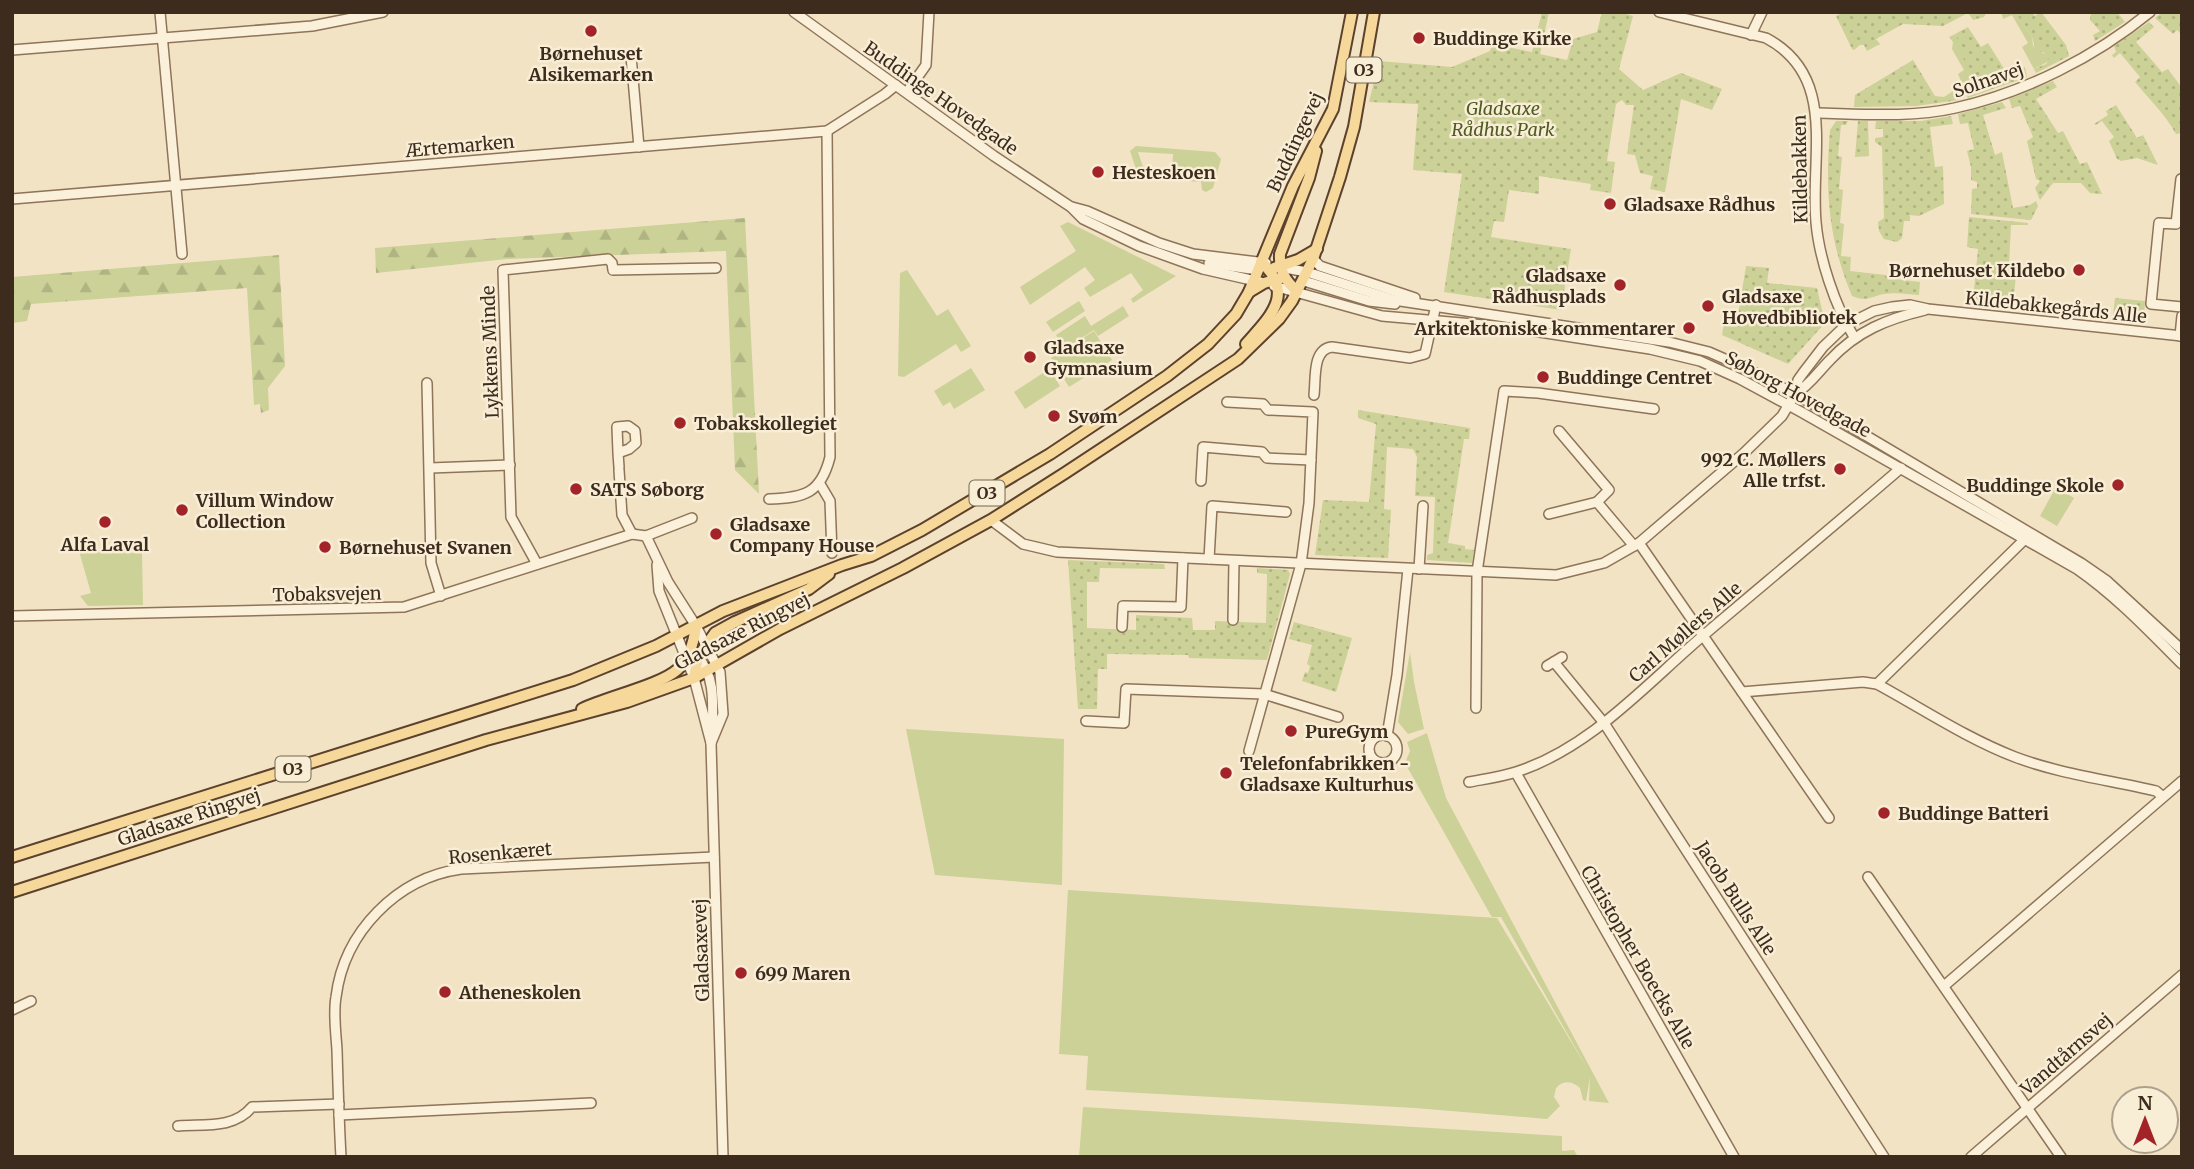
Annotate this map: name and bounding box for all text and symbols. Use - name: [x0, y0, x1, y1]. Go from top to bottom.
- marker: Børnehuset Alsikemarken: [583, 23, 599, 39]
- place label: Buddinge Kirke: [1433, 27, 1571, 50]
- marker: Buddinge Kirke: [1411, 30, 1427, 46]
- street label: Buddinge Hovedgade: [859, 36, 1023, 160]
- place label: Børnehuset Alsikemarken: [528, 42, 653, 86]
- street label: Solnavej: [1950, 57, 2026, 103]
- road number: O3: [1346, 58, 1382, 82]
- street label: Buddingevej: [1262, 88, 1328, 196]
- park label: Gladsaxe Rådhus Park: [1451, 97, 1555, 141]
- street label: Kildebakken: [1788, 114, 1812, 224]
- street label: Ærtemarken: [404, 130, 515, 162]
- place label: Hesteskoen: [1112, 161, 1216, 184]
- marker: Hesteskoen: [1090, 164, 1106, 180]
- place label: Gladsaxe Rådhus: [1624, 193, 1775, 216]
- marker: Gladsaxe Rådhus: [1602, 196, 1618, 212]
- place label: Børnehuset Kildebo: [1889, 259, 2065, 282]
- marker: Børnehuset Kildebo: [2071, 262, 2087, 278]
- place label: Gladsaxe Rådhusplads: [1492, 264, 1606, 308]
- marker: Gladsaxe Rådhusplads: [1612, 277, 1628, 293]
- street label: Lykkens Minde: [476, 285, 504, 419]
- place label: Gladsaxe Hovedbibliotek: [1722, 285, 1857, 329]
- street label: Kildebakkegårds Alle: [1964, 286, 2148, 328]
- marker: Gladsaxe Hovedbibliotek: [1700, 298, 1716, 314]
- place label: Arkitektoniske kommentarer: [1413, 317, 1675, 340]
- marker: Arkitektoniske kommentarer: [1681, 320, 1697, 336]
- place label: Gladsaxe Gymnasium: [1044, 336, 1153, 380]
- street label: Søborg Hovedgade: [1721, 346, 1875, 442]
- marker: Gladsaxe Gymnasium: [1022, 349, 1038, 365]
- place label: Buddinge Centret: [1557, 366, 1713, 389]
- marker: Buddinge Centret: [1535, 369, 1551, 385]
- place label: Svøm: [1068, 405, 1118, 428]
- marker: Svøm: [1046, 408, 1062, 424]
- place label: Tobakskollegiet: [694, 412, 838, 435]
- marker: Tobakskollegiet: [672, 415, 688, 431]
- place label: 992 C. Møllers Alle trfst.: [1701, 448, 1826, 492]
- marker: 992 C. Møllers Alle trfst.: [1832, 461, 1848, 477]
- place label: Buddinge Skole: [1966, 474, 2104, 497]
- marker: Buddinge Skole: [2110, 477, 2126, 493]
- place label: SATS Søborg: [590, 478, 704, 501]
- road number: O3: [970, 480, 1004, 506]
- marker: SATS Søborg: [568, 481, 584, 497]
- place label: Villum Window Collection: [195, 489, 334, 533]
- marker: Villum Window Collection: [174, 502, 190, 518]
- place label: Gladsaxe Company House: [730, 513, 875, 557]
- marker: Alfa Laval: [97, 514, 113, 530]
- marker: Gladsaxe Company House: [708, 526, 724, 542]
- place label: Alfa Laval: [60, 533, 149, 556]
- place label: Børnehuset Svanen: [339, 536, 512, 559]
- marker: Børnehuset Svanen: [317, 539, 333, 555]
- street label: Carl Møllers Alle: [1624, 577, 1746, 687]
- street label: Tobaksvejen: [272, 582, 382, 606]
- street label: Gladsaxe Ringvej: [670, 587, 814, 675]
- place label: PureGym: [1305, 720, 1388, 743]
- marker: PureGym: [1283, 723, 1299, 739]
- place label: Telefonfabrikken - Gladsaxe Kulturhus: [1240, 752, 1414, 796]
- road number: O3: [276, 756, 310, 782]
- marker: Telefonfabrikken - Gladsaxe Kulturhus: [1218, 765, 1234, 781]
- street label: Gladsaxe Ringvej: [115, 783, 263, 851]
- place label: Buddinge Batteri: [1898, 802, 2049, 825]
- marker: Buddinge Batteri: [1876, 805, 1892, 821]
- street label: Jacob Bulls Alle: [1690, 836, 1781, 959]
- street label: Rosenkæret: [447, 837, 553, 869]
- street label: Christopher Boecks Alle: [1576, 861, 1700, 1053]
- street label: Gladsaxevej: [688, 898, 714, 1002]
- place label: 699 Maren: [755, 962, 850, 985]
- marker: 699 Maren: [733, 965, 749, 981]
- place label: Atheneskolen: [458, 981, 581, 1004]
- marker: Atheneskolen: [437, 984, 453, 1000]
- street label: Vandtårnsvej: [2015, 1008, 2117, 1101]
- north arrow: [2110, 1085, 2180, 1155]
- text: N: [2137, 1091, 2153, 1115]

